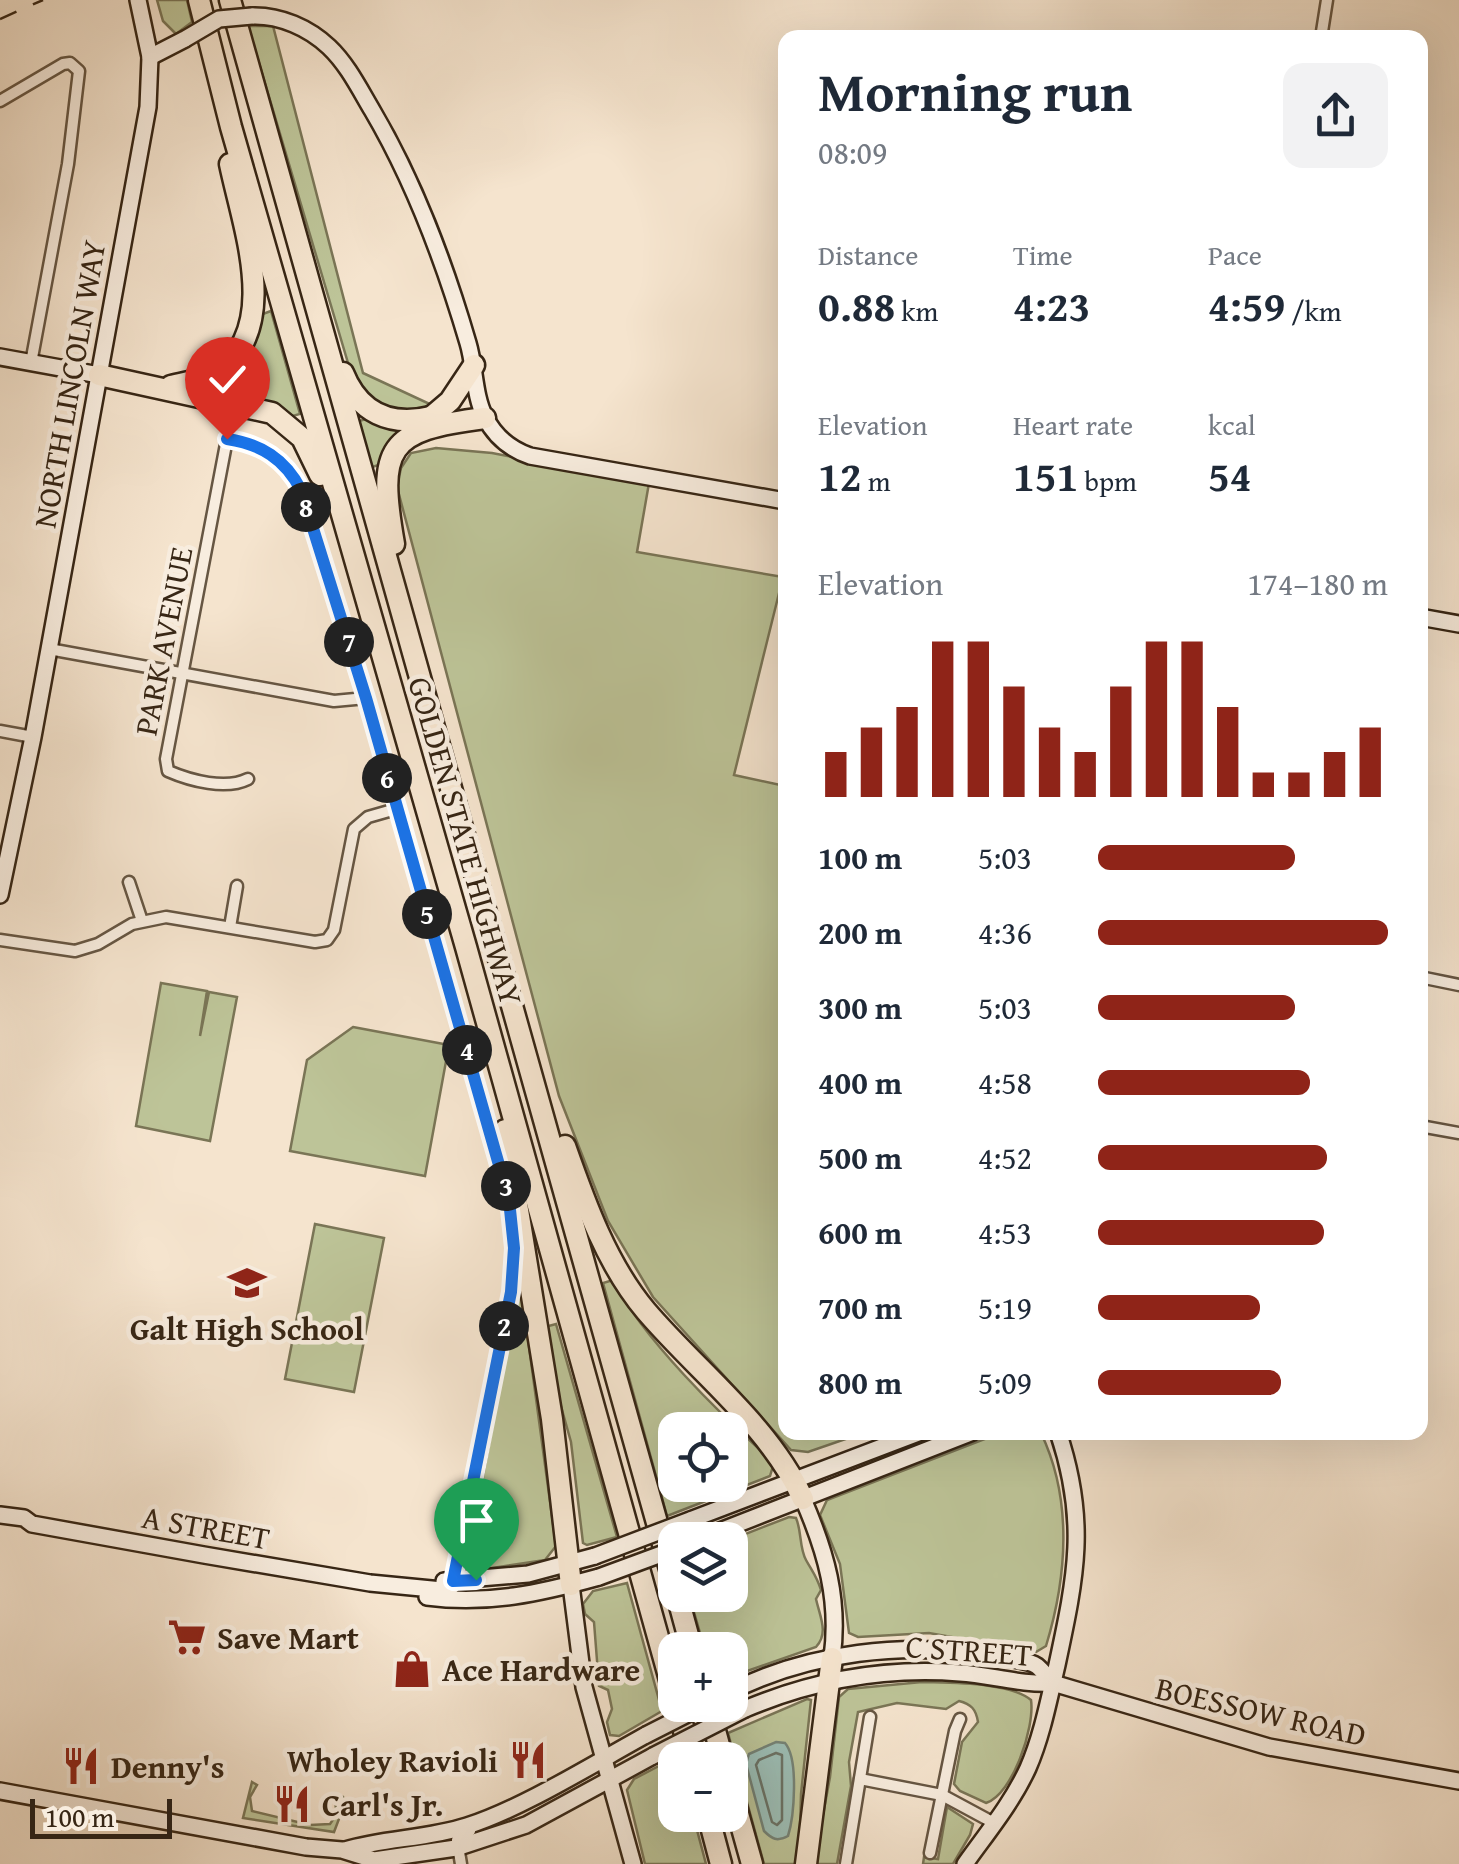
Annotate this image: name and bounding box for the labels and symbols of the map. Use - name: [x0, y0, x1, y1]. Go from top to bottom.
- street label: NORTH LINCOLN WAY: [21, 236, 117, 532]
- pin: [185, 337, 270, 440]
- pin: 8: [281, 482, 331, 532]
- street label: PARK AVENUE: [122, 543, 204, 739]
- pin: 7: [324, 617, 374, 667]
- street label: GOLDEN STATE HIGHWAY: [397, 671, 535, 1011]
- pin: 6: [362, 753, 412, 803]
- pin: 5: [402, 889, 452, 939]
- pin: 4: [442, 1025, 492, 1075]
- pin: 3: [481, 1161, 531, 1211]
- school or university icon: Galt High School: [226, 1262, 268, 1304]
- pin: 2: [479, 1301, 529, 1351]
- place label: Galt High School: [130, 1305, 364, 1352]
- pin: [434, 1478, 519, 1581]
- street label: A STREET: [139, 1493, 274, 1561]
- place label: Save Mart: [217, 1614, 359, 1661]
- supermarket icon: Save Mart: [166, 1616, 208, 1658]
- street label: C STREET: [904, 1622, 1034, 1678]
- place label: Ace Hardware: [442, 1646, 640, 1693]
- shop icon: Ace Hardware: [391, 1648, 433, 1690]
- street label: BOESSOW ROAD: [1151, 1664, 1371, 1758]
- place label: Wholey Ravioli: [287, 1737, 498, 1784]
- restaurant icon: Wholey Ravioli: [507, 1739, 549, 1781]
- place label: Denny's: [111, 1743, 224, 1790]
- restaurant icon: Denny's: [60, 1745, 102, 1787]
- place label: Carl's Jr.: [322, 1781, 443, 1828]
- restaurant icon: Carl's Jr.: [271, 1783, 313, 1825]
- scale bar: [30, 1794, 172, 1838]

